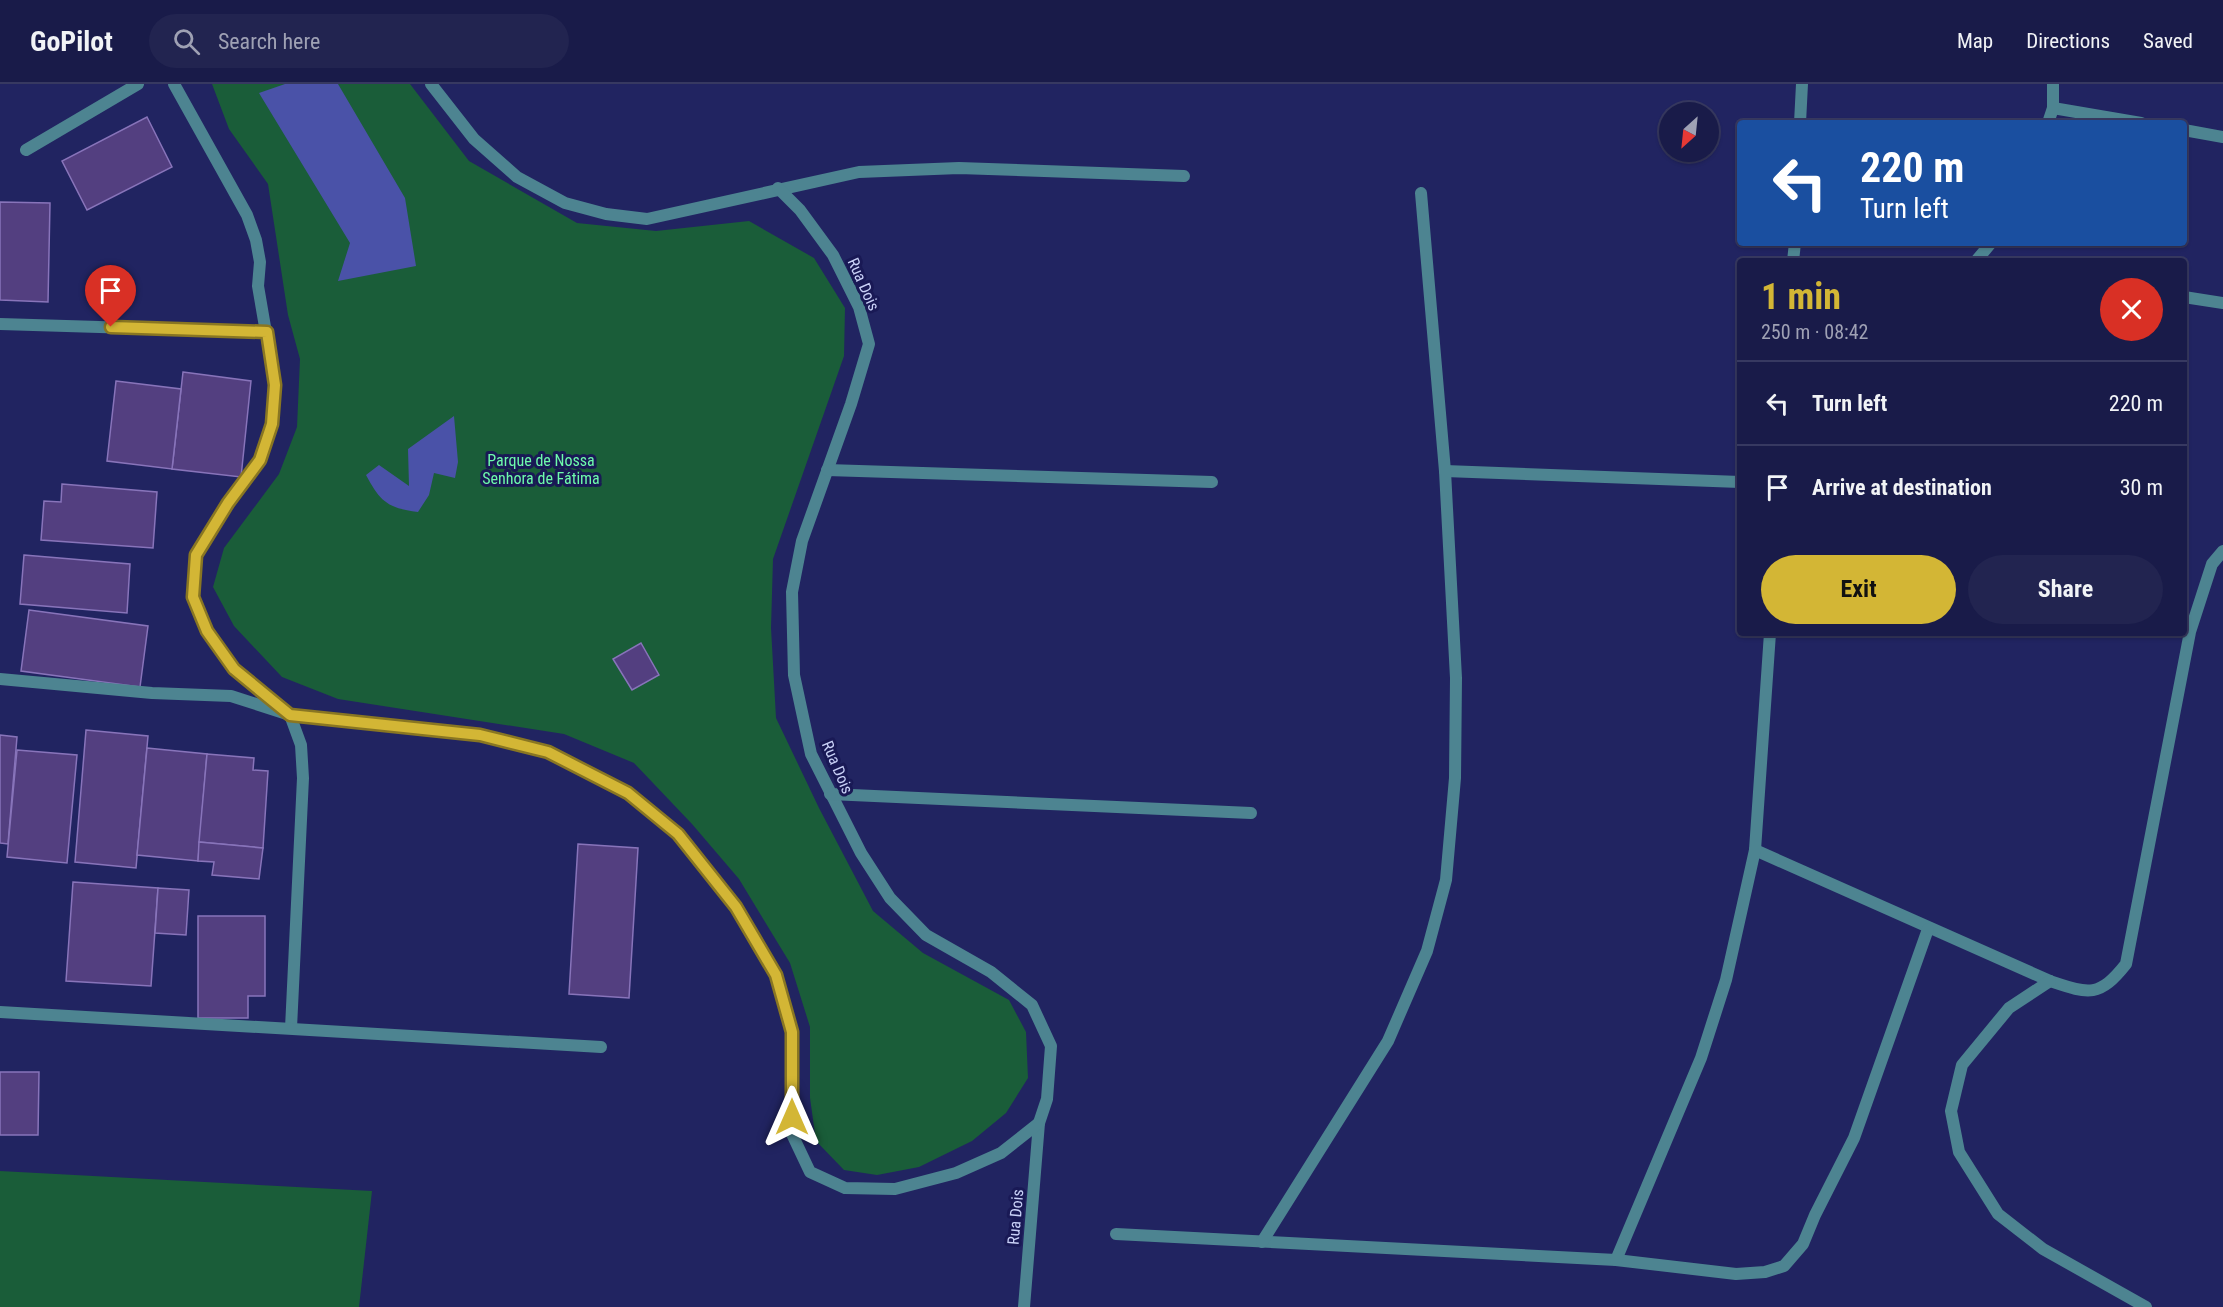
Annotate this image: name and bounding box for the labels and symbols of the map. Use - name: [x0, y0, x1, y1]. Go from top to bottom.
- north arrow: [1659, 102, 1719, 162]
- street label: Rua Dois: [844, 255, 884, 314]
- pin: [85, 265, 136, 327]
- park label: Parque de Nossa Senhora de Fátima: [482, 451, 600, 488]
- street label: Rua Dois: [818, 738, 857, 797]
- position arrow: [760, 1085, 824, 1149]
- street label: Rua Dois: [1004, 1188, 1027, 1246]

